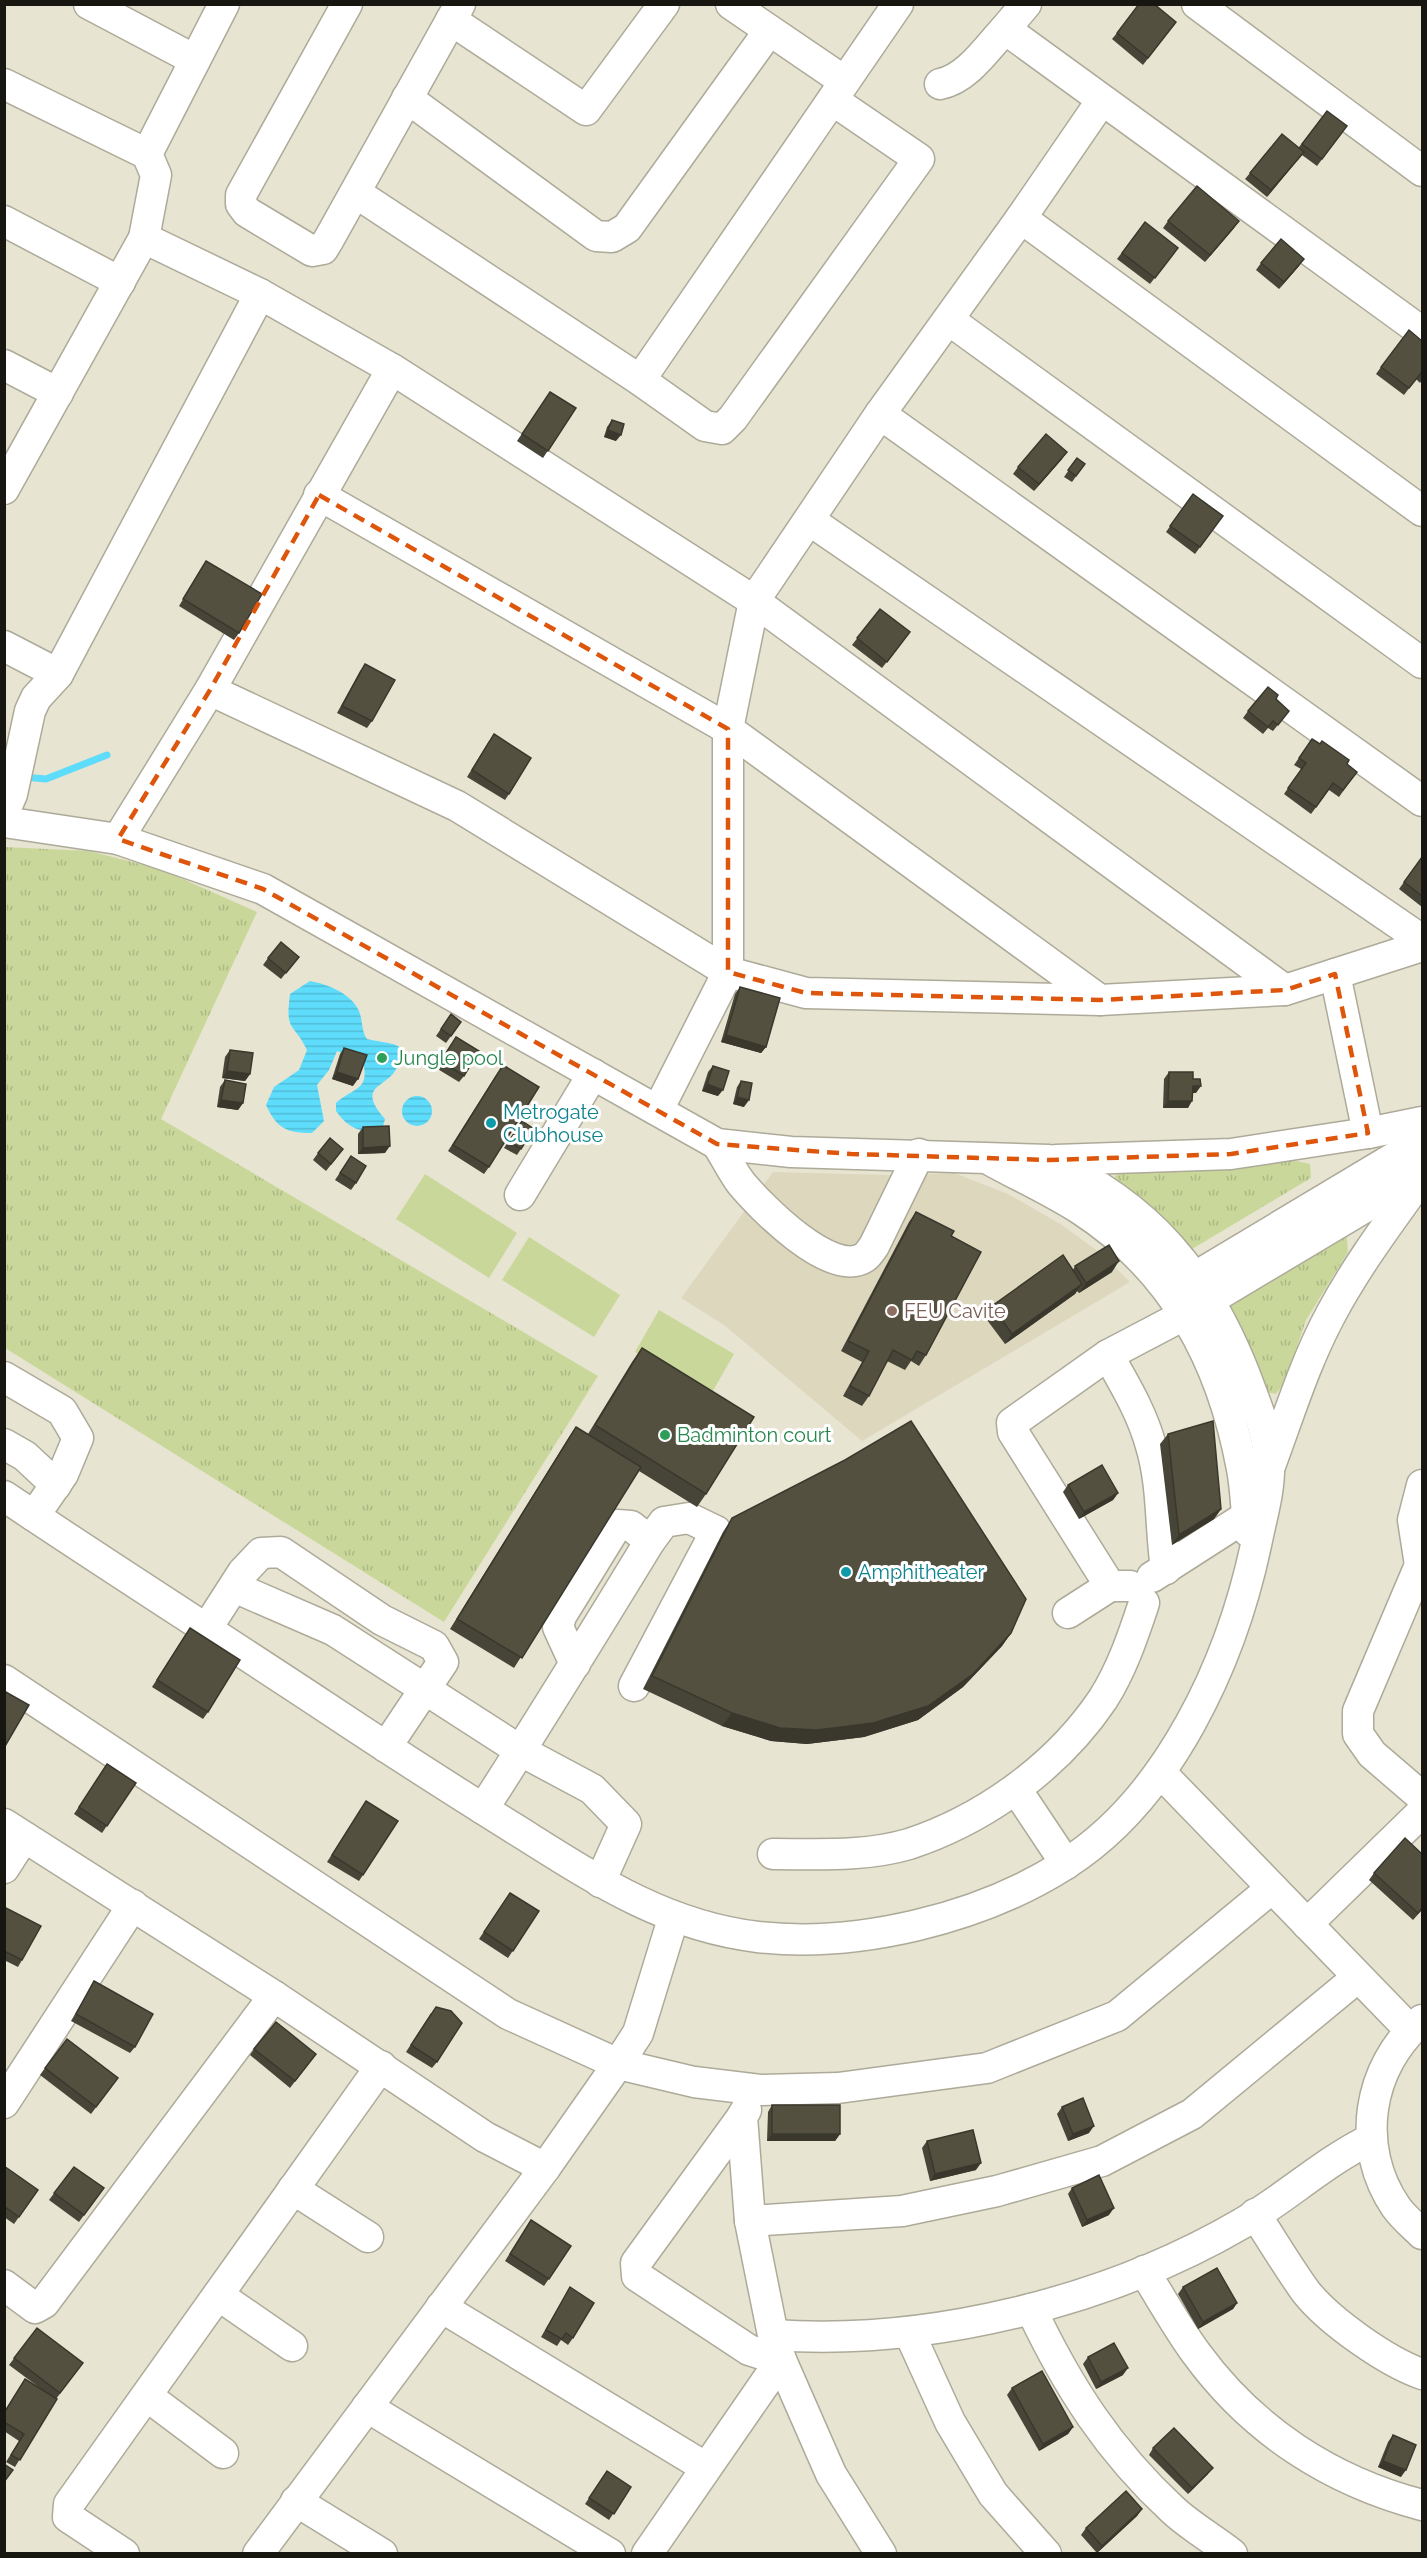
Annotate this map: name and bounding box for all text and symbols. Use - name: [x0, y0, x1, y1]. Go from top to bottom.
- place label: Jungle pool: [394, 1046, 504, 1070]
- marker: Jungle pool: [375, 1051, 389, 1065]
- place label: Metrogate Clubhouse: [503, 1100, 603, 1147]
- marker: Metrogate Clubhouse: [484, 1116, 498, 1130]
- place label: FEU Cavite: [904, 1299, 1006, 1323]
- marker: FEU Cavite: [885, 1304, 899, 1318]
- place label: Badminton court: [677, 1423, 832, 1447]
- marker: Badminton court: [658, 1428, 672, 1442]
- place label: Amphitheater: [858, 1560, 984, 1584]
- marker: Amphitheater: [839, 1565, 853, 1579]

